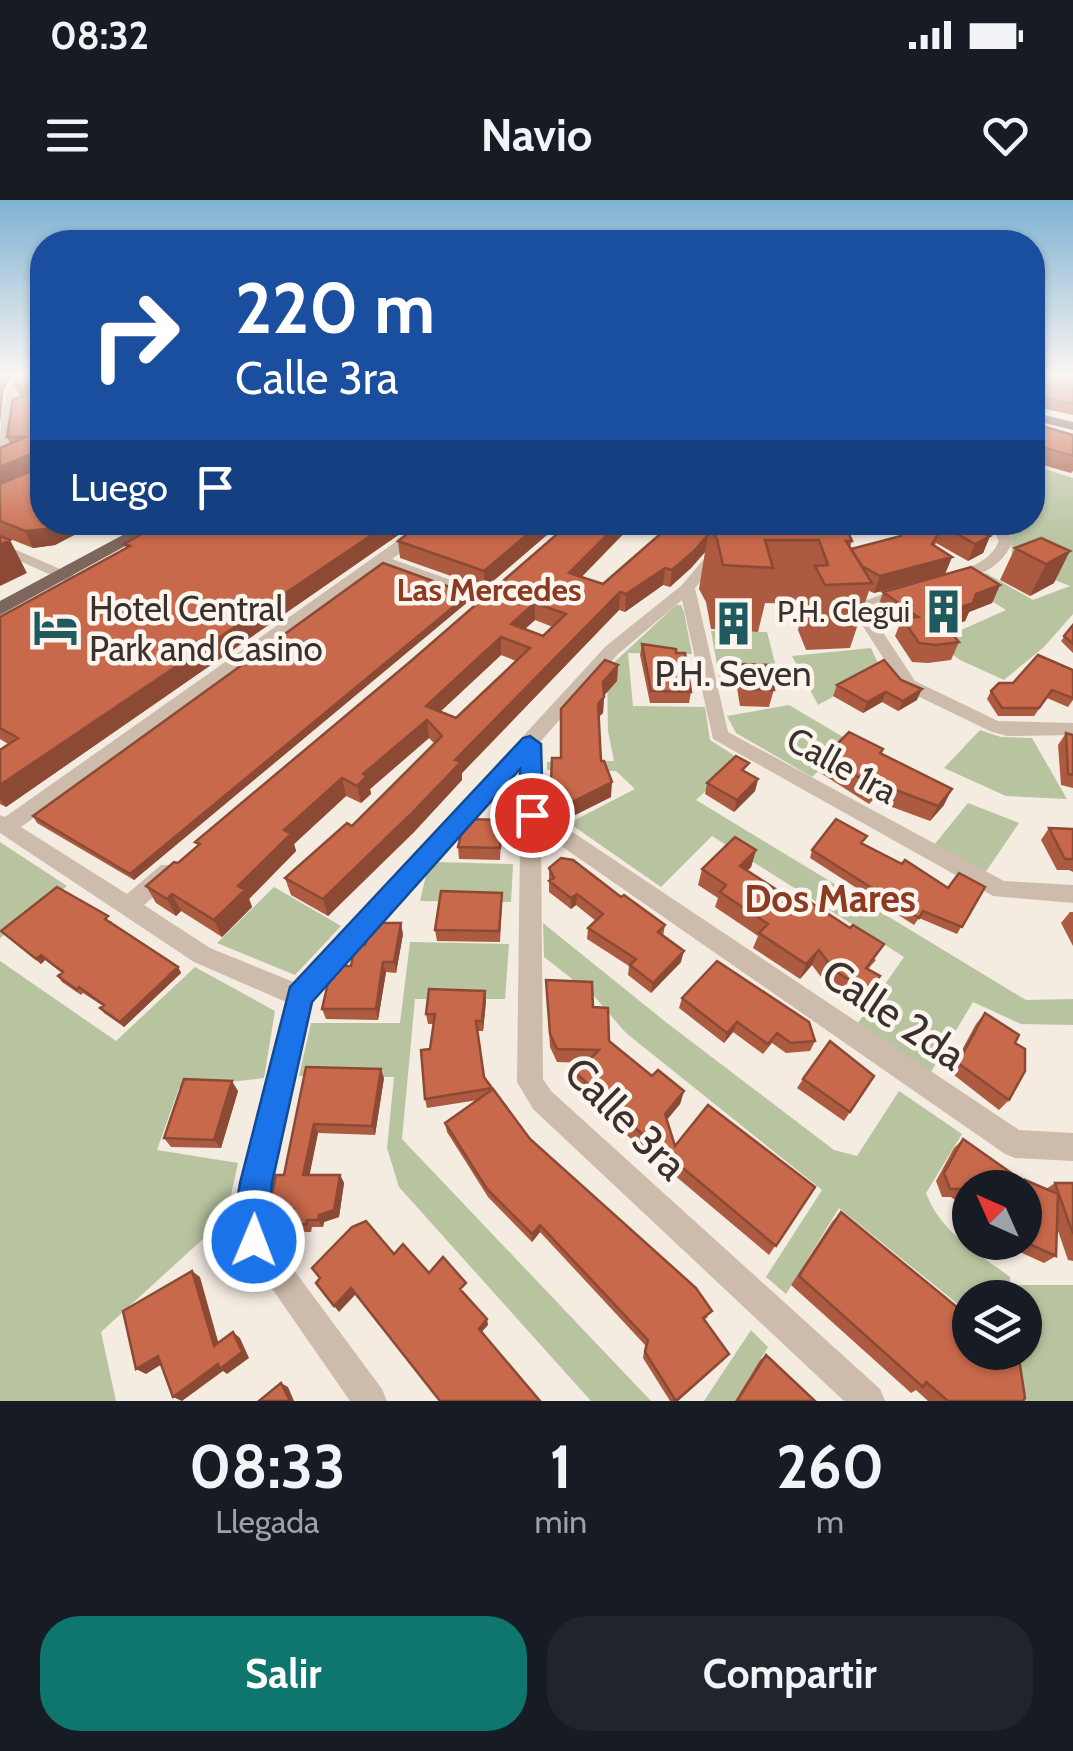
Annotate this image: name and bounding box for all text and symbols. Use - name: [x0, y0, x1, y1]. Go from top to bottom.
- text: 08:32: [50, 12, 149, 59]
- icon: menu: [40, 108, 95, 163]
- text: Navio: [481, 108, 592, 162]
- icon: heart: [978, 108, 1033, 163]
- text: 220 m: [235, 265, 435, 351]
- icon: right: [70, 270, 200, 400]
- text: Calle 3ra: [235, 351, 398, 405]
- icon: arrive: [188, 460, 243, 515]
- text: Luego: [70, 464, 168, 511]
- district label: Las Mercedes: [397, 570, 581, 609]
- place label: Hotel Central Park and Casino: [89, 587, 323, 670]
- building icon: P.H. Clegui: [919, 587, 967, 635]
- place label: P.H. Clegui: [777, 593, 910, 630]
- building icon: P.H. Seven: [709, 599, 757, 647]
- hotel icon: Hotel Central Park and Casino: [32, 604, 80, 652]
- place label: P.H. Seven: [655, 652, 811, 695]
- street label: Calle 1ra: [779, 717, 905, 813]
- pin: [490, 773, 575, 858]
- icon: arrive: [505, 788, 560, 843]
- district label: Dos Mares: [744, 875, 916, 922]
- street label: Calle 2da: [812, 947, 976, 1081]
- street label: Calle 3ra: [554, 1046, 698, 1190]
- north arrow: [952, 1170, 1042, 1260]
- map controls: [952, 1170, 1042, 1370]
- position arrow: [202, 1189, 306, 1293]
- button: layers: [952, 1280, 1042, 1370]
- text: 08:33: [189, 1430, 346, 1503]
- text: 1: [550, 1430, 572, 1503]
- text: 260: [776, 1430, 884, 1503]
- text: Llegada: [215, 1502, 319, 1541]
- text: min: [535, 1502, 587, 1541]
- text: m: [816, 1502, 844, 1541]
- button: Salir: [40, 1616, 527, 1731]
- button: Compartir: [547, 1616, 1033, 1731]

